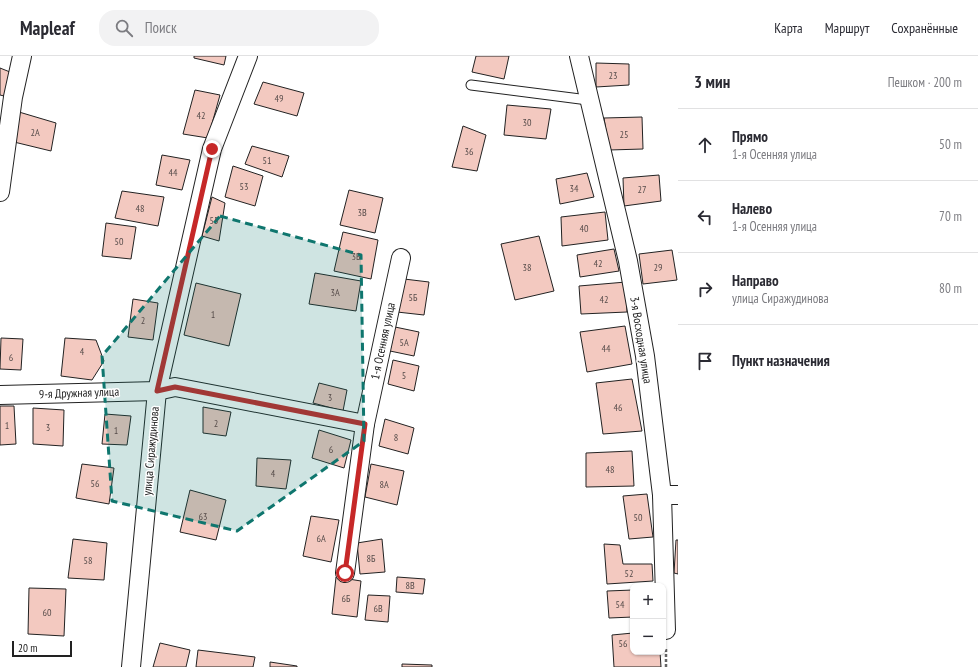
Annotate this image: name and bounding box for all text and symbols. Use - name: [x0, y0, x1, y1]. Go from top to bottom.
- search box: [99, 10, 379, 46]
- text: Mapleaf: [20, 16, 75, 40]
- icon: search: [113, 17, 135, 39]
- text: Поиск: [145, 18, 177, 37]
- text: Карта: [774, 19, 803, 37]
- text: Маршрут: [825, 19, 869, 37]
- text: Сохранённые: [891, 19, 958, 37]
- house number: 23: [609, 69, 618, 82]
- text: 3 мин: [694, 71, 730, 93]
- text: Пешком · 200 m: [888, 74, 962, 91]
- house number: 49: [275, 92, 284, 105]
- house number: 42: [197, 109, 206, 122]
- house number: 30: [523, 116, 532, 129]
- house number: 2А: [30, 126, 40, 139]
- text: Прямо: [732, 127, 768, 146]
- house number: 25: [620, 128, 629, 141]
- icon: ahead: [694, 134, 716, 156]
- text: 50 m: [939, 136, 962, 153]
- route end: [203, 140, 221, 158]
- house number: 36: [465, 145, 474, 158]
- text: 1-я Осенняя улица: [732, 146, 817, 163]
- house number: 51: [263, 154, 272, 167]
- house number: 44: [169, 166, 178, 179]
- house number: 53: [240, 180, 249, 193]
- house number: 34: [570, 182, 579, 195]
- house number: 27: [638, 183, 647, 196]
- text: Налево: [732, 199, 772, 218]
- house number: 48: [136, 202, 145, 215]
- house number: 3В: [357, 206, 367, 219]
- icon: left: [694, 206, 716, 228]
- text: 70 m: [939, 208, 962, 225]
- house number: 55: [210, 214, 219, 227]
- text: 1-я Осенняя улица: [732, 218, 817, 235]
- house number: 40: [580, 222, 589, 235]
- house number: 50: [115, 235, 124, 248]
- house number: 3Б: [352, 250, 361, 263]
- house number: 42: [594, 257, 603, 270]
- house number: 38: [523, 261, 532, 274]
- house number: 29: [654, 261, 663, 274]
- text: Направо: [732, 271, 779, 290]
- icon: right: [694, 278, 716, 300]
- text: 80 m: [939, 280, 962, 297]
- house number: 3А: [330, 286, 340, 299]
- text: улица Сиражудинова: [732, 290, 829, 307]
- house number: 5Б: [409, 291, 418, 304]
- house number: 42: [600, 293, 609, 306]
- street label: 3-я Восходная улица: [627, 295, 656, 385]
- street label: 1-я Осенняя улица: [367, 301, 398, 381]
- house number: 1: [211, 308, 215, 321]
- house number: 2: [141, 314, 145, 327]
- house number: 5А: [399, 336, 409, 349]
- house number: 44: [602, 342, 611, 355]
- house number: 4: [80, 345, 85, 358]
- icon: arrive: [694, 350, 716, 372]
- house number: 6: [9, 351, 14, 364]
- text: Пункт назначения: [732, 351, 830, 370]
- house number: 5: [402, 369, 406, 382]
- street label: 9-я Дружная улица: [39, 384, 119, 401]
- house number: 3: [328, 391, 332, 404]
- house number: 46: [614, 401, 623, 414]
- street label: улица Сиражудинова: [139, 406, 162, 496]
- house number: 2: [214, 417, 218, 430]
- house number: 1: [5, 419, 9, 432]
- house number: 3: [46, 421, 50, 434]
- house number: 1: [114, 424, 118, 437]
- house number: 8: [394, 431, 398, 444]
- house number: 6: [329, 443, 334, 456]
- house number: 48: [606, 463, 615, 476]
- house number: 4: [271, 467, 276, 480]
- house number: 56: [91, 477, 100, 490]
- house number: 8А: [379, 478, 389, 491]
- house number: 63: [199, 510, 208, 523]
- house number: 50: [634, 511, 643, 524]
- house number: 6А: [316, 532, 326, 545]
- house number: 8Б: [367, 552, 376, 565]
- house number: 58: [84, 554, 93, 567]
- route start: [336, 564, 354, 582]
- house number: 52: [625, 567, 634, 580]
- house number: 8В: [405, 579, 415, 592]
- map controls: [630, 583, 666, 655]
- button: +: [630, 583, 666, 619]
- house number: 6Б: [342, 592, 351, 605]
- house number: 54: [616, 598, 625, 611]
- house number: 6В: [373, 602, 383, 615]
- house number: 60: [43, 606, 52, 619]
- button: −: [630, 619, 666, 655]
- house number: 56: [619, 637, 628, 650]
- scale bar: [12, 639, 72, 658]
- text: 20 m: [18, 641, 37, 655]

